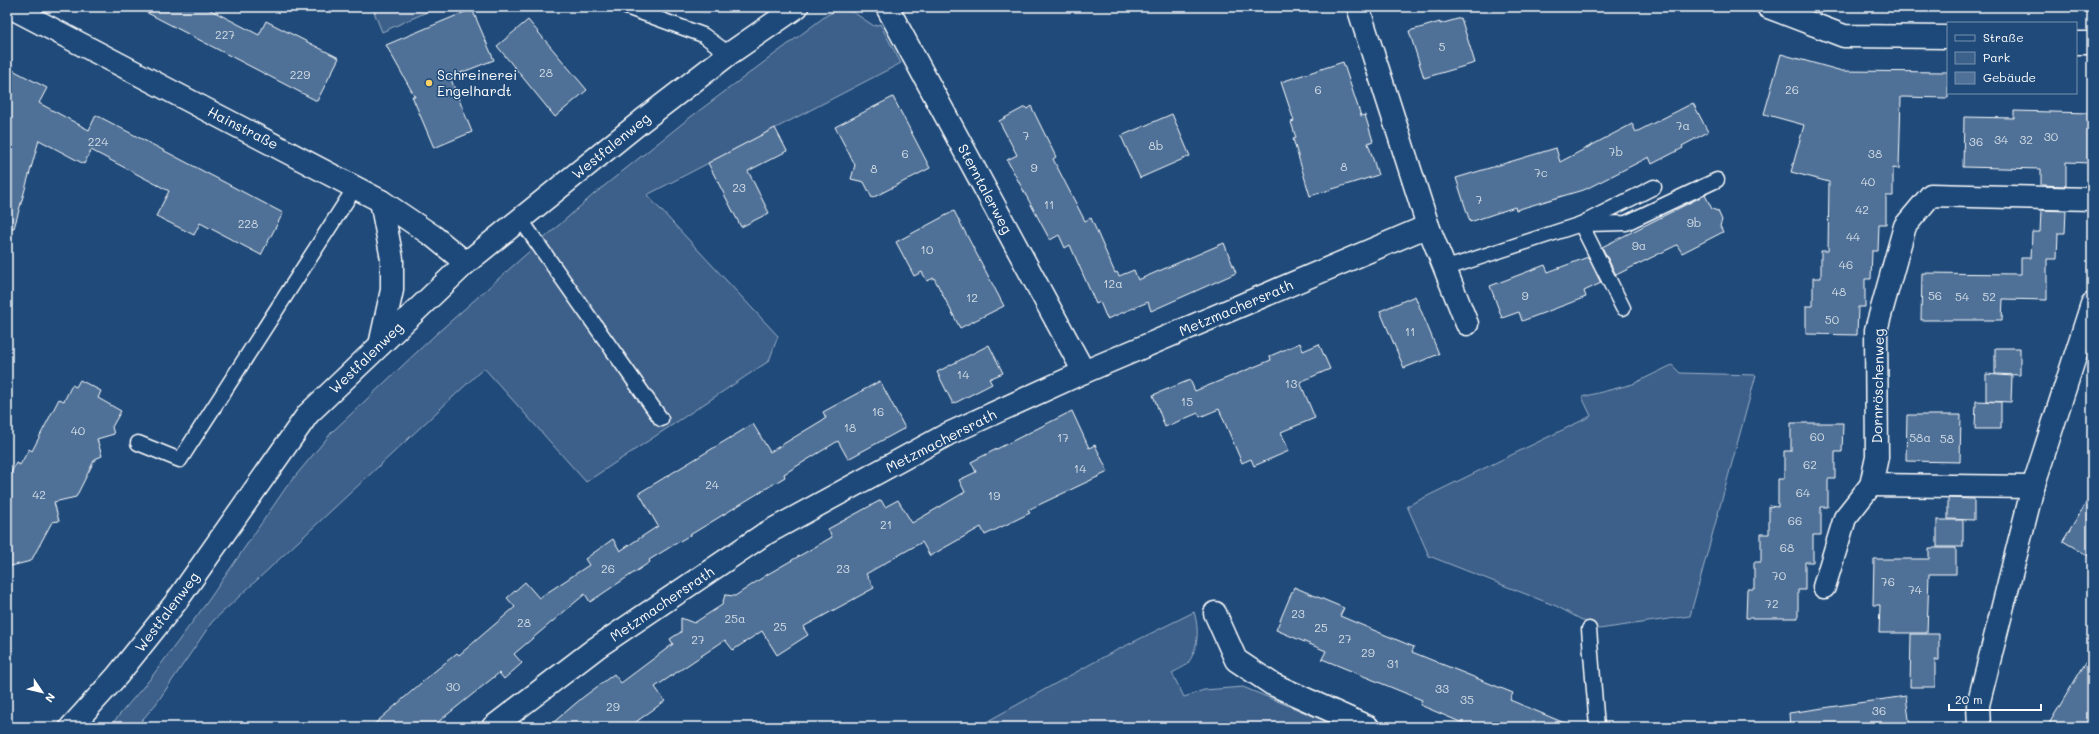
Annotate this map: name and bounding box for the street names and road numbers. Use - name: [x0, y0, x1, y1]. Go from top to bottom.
- street label: Hainstraße: [205, 102, 282, 153]
- street label: Westfalenweg: [568, 108, 654, 183]
- street label: Sterntalerweg: [954, 140, 1017, 237]
- street label: Metzmachersrath: [1176, 275, 1296, 340]
- street label: Westfalenweg: [325, 318, 407, 398]
- street label: Dornröschenweg: [1867, 328, 1888, 444]
- street label: Metzmachersrath: [882, 404, 1000, 477]
- street label: Metzmachersrath: [606, 562, 718, 646]
- street label: Westfalenweg: [130, 568, 203, 656]

